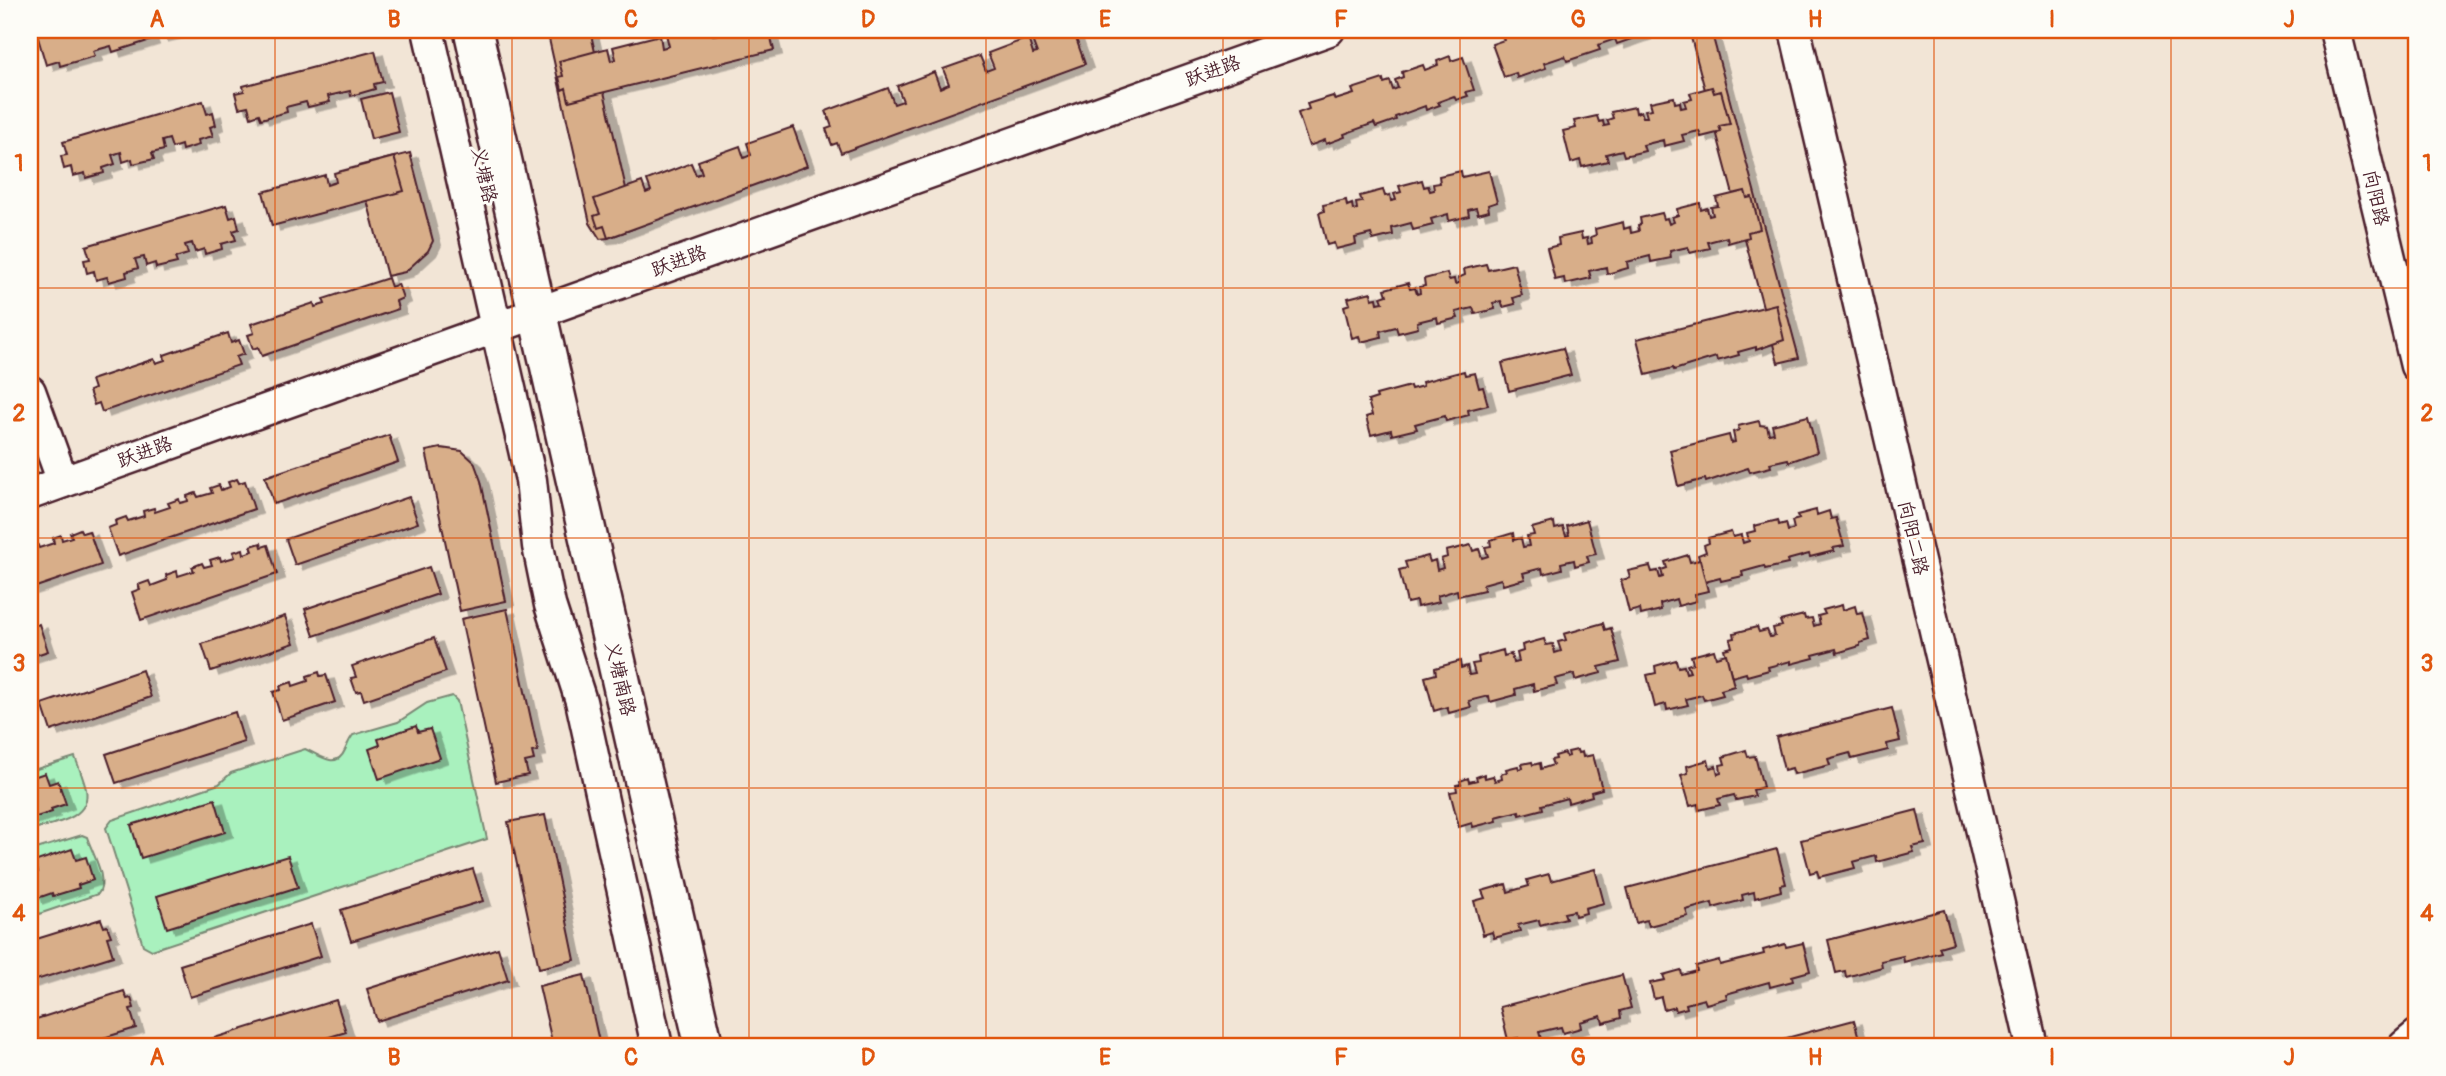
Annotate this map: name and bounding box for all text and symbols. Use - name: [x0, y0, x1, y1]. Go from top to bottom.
- text: A: [150, 5, 165, 34]
- text: B: [387, 5, 401, 34]
- text: C: [624, 5, 638, 34]
- text: D: [861, 5, 875, 34]
- text: E: [1099, 5, 1111, 34]
- text: F: [1334, 5, 1348, 34]
- text: G: [1570, 5, 1586, 34]
- text: H: [1808, 5, 1822, 34]
- text: I: [2049, 5, 2055, 34]
- text: J: [2283, 5, 2295, 34]
- street label: 跃进路: [1182, 50, 1244, 92]
- street label: 义塘路: [466, 145, 502, 205]
- text: 1: [15, 149, 24, 178]
- text: 1: [2423, 149, 2432, 178]
- street label: 向阳路: [2358, 168, 2394, 228]
- street label: 跃进路: [648, 240, 710, 282]
- text: 2: [13, 399, 26, 428]
- text: 2: [2421, 399, 2434, 428]
- street label: 跃进路: [114, 431, 176, 473]
- street label: 向阳二路: [1893, 498, 1933, 578]
- street label: 义塘南路: [600, 639, 640, 719]
- text: 3: [13, 649, 25, 678]
- text: 3: [2421, 649, 2433, 678]
- text: 4: [12, 899, 26, 928]
- text: 4: [2420, 899, 2434, 928]
- text: A: [150, 1043, 165, 1072]
- text: B: [387, 1043, 401, 1072]
- text: C: [624, 1043, 638, 1072]
- text: D: [861, 1043, 875, 1072]
- text: E: [1099, 1043, 1111, 1072]
- text: F: [1334, 1043, 1348, 1072]
- text: G: [1570, 1043, 1586, 1072]
- text: H: [1808, 1043, 1822, 1072]
- text: I: [2049, 1043, 2055, 1072]
- text: J: [2283, 1043, 2295, 1072]

